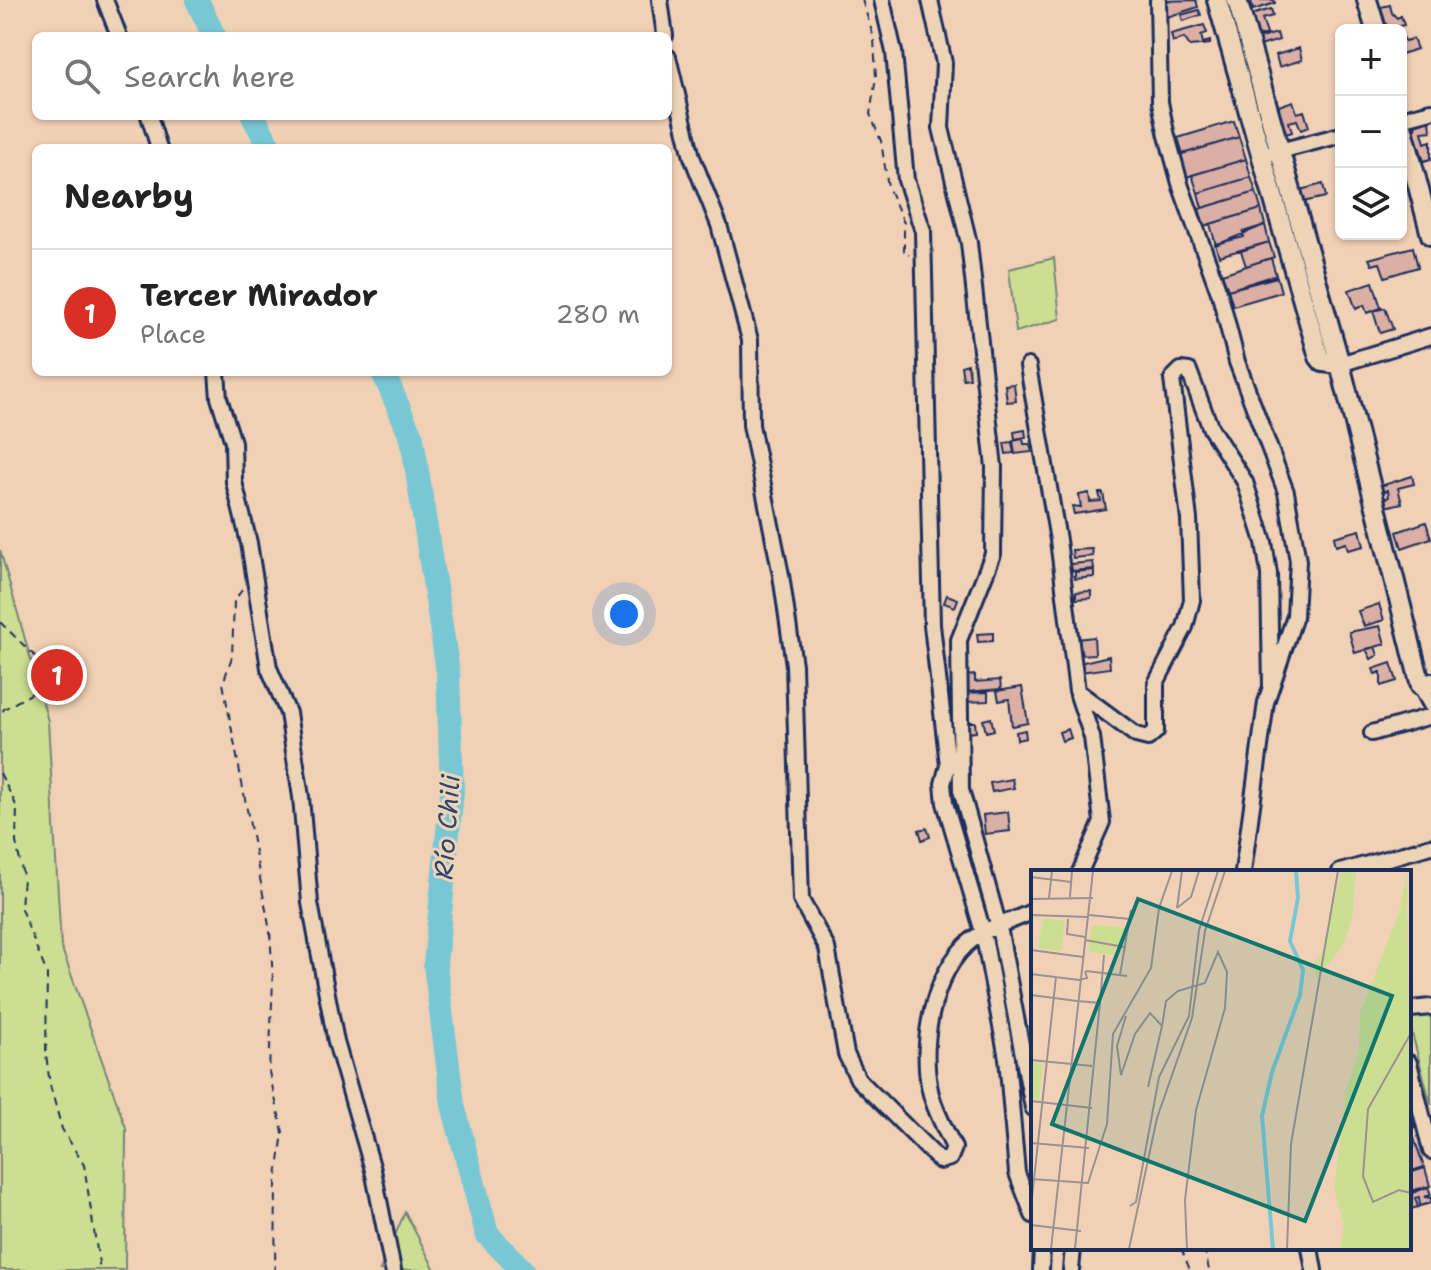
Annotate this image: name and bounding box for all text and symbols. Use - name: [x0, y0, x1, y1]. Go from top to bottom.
- map controls: [1335, 24, 1407, 240]
- button: +: [1335, 24, 1407, 96]
- search box: [32, 32, 672, 120]
- icon: search: [60, 54, 104, 98]
- text: Search here: [124, 56, 295, 97]
- button: −: [1335, 96, 1407, 168]
- button: layers: [1335, 168, 1407, 240]
- text: Nearby: [64, 173, 194, 219]
- text: Tercer Mirador: [140, 275, 378, 316]
- text: 1: [84, 296, 96, 331]
- text: 280 m: [555, 296, 640, 331]
- text: Place: [140, 316, 206, 351]
- your location: [604, 594, 644, 634]
- pin: 1: [31, 645, 83, 705]
- water label: Río Chili: [425, 773, 468, 881]
- inset map: [1031, 870, 1411, 1250]

